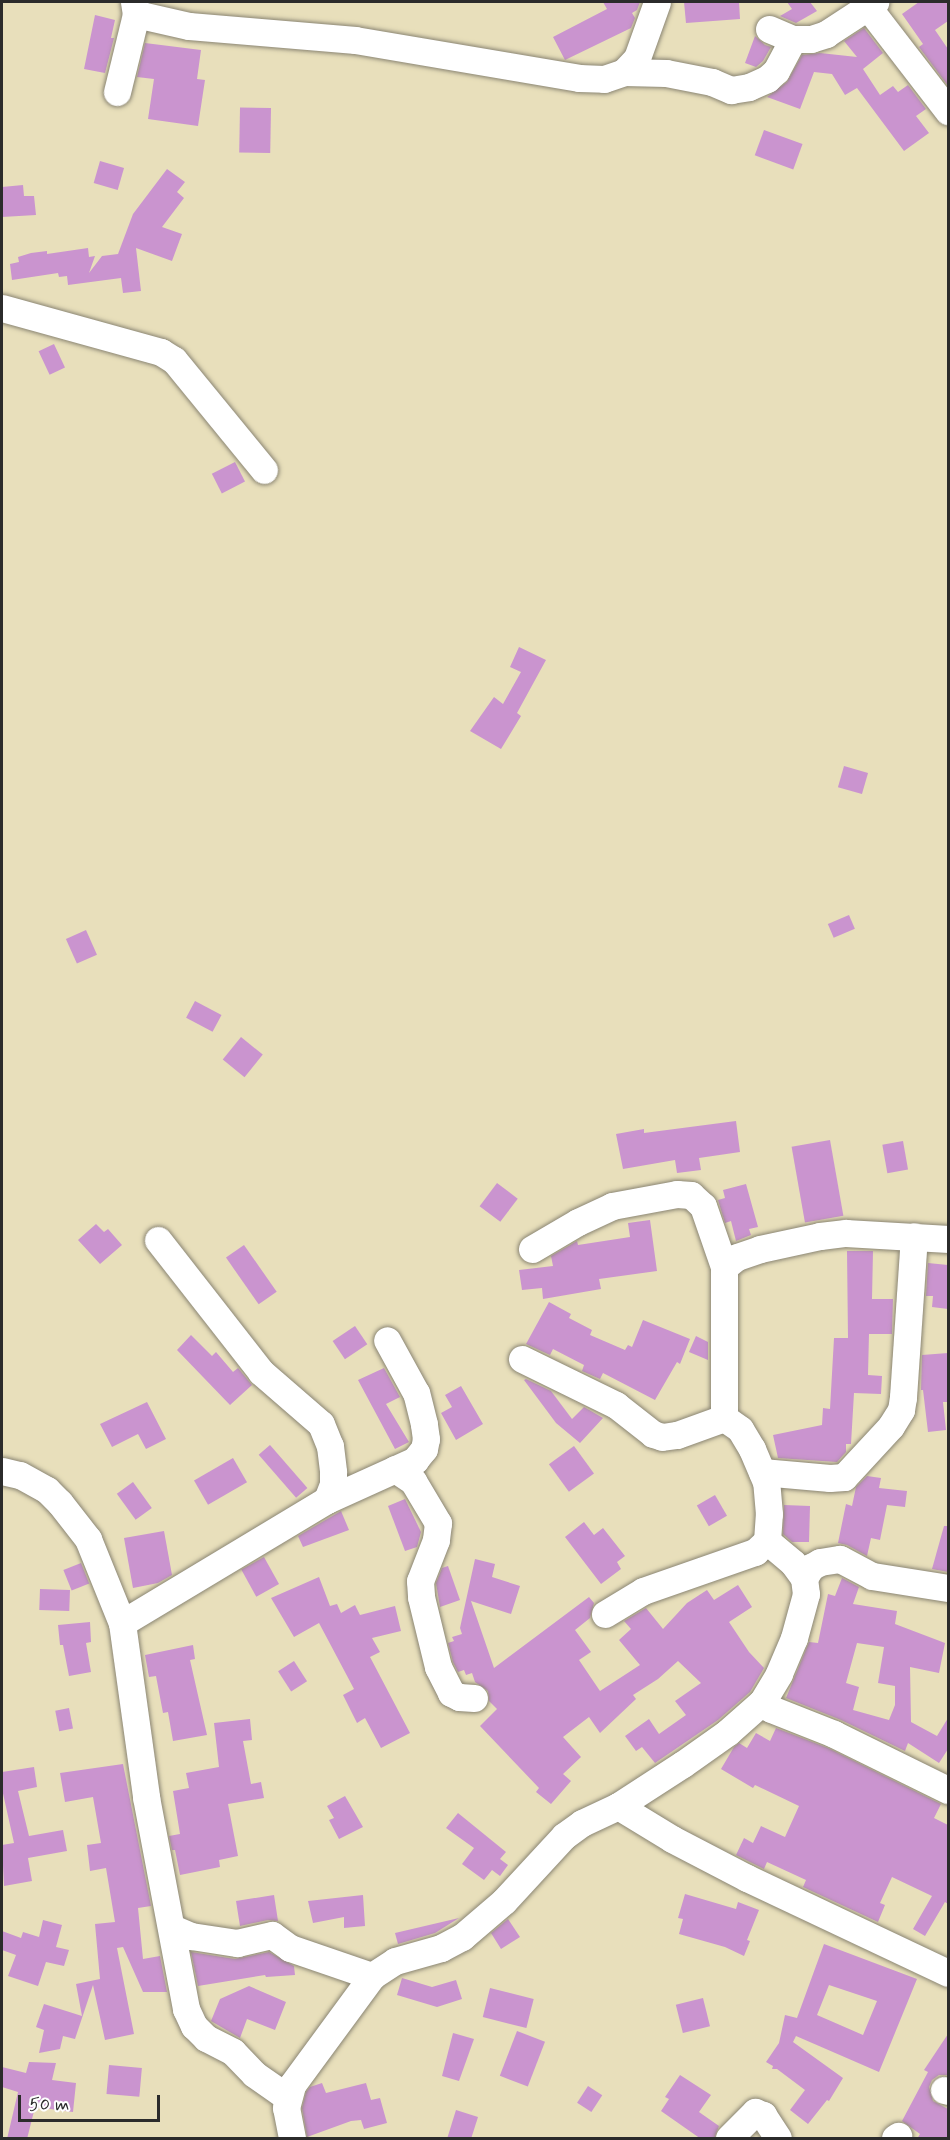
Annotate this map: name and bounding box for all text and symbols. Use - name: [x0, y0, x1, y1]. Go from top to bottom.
- scale bar: [21, 2083, 164, 2121]
- text: 50 m: [29, 2093, 69, 2117]

